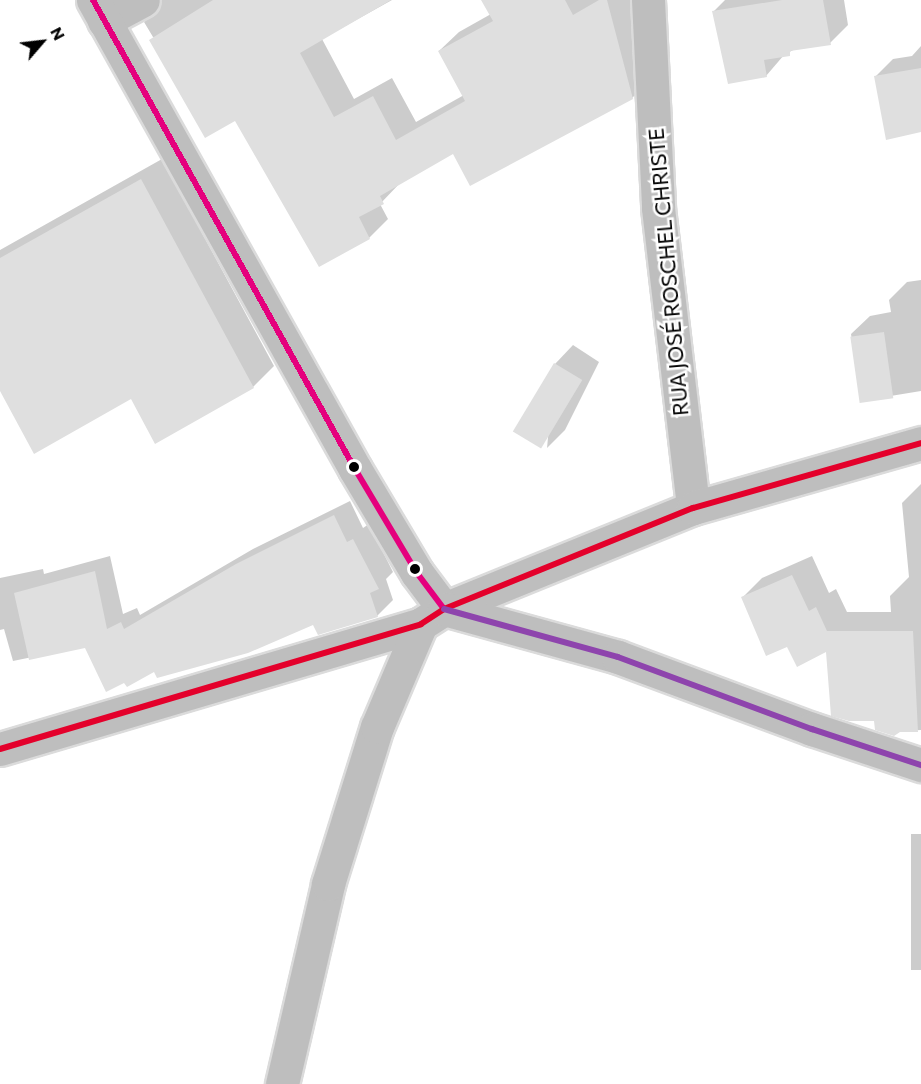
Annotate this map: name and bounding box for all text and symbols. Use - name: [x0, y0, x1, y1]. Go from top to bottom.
- north arrow: [12, 12, 72, 72]
- text: N: [47, 24, 70, 43]
- street label: RUA JOSÉ ROSCHEL CHRISTE: [643, 127, 693, 417]
- unlabelled marker: [348, 461, 360, 473]
- unlabelled marker: [409, 563, 421, 575]

